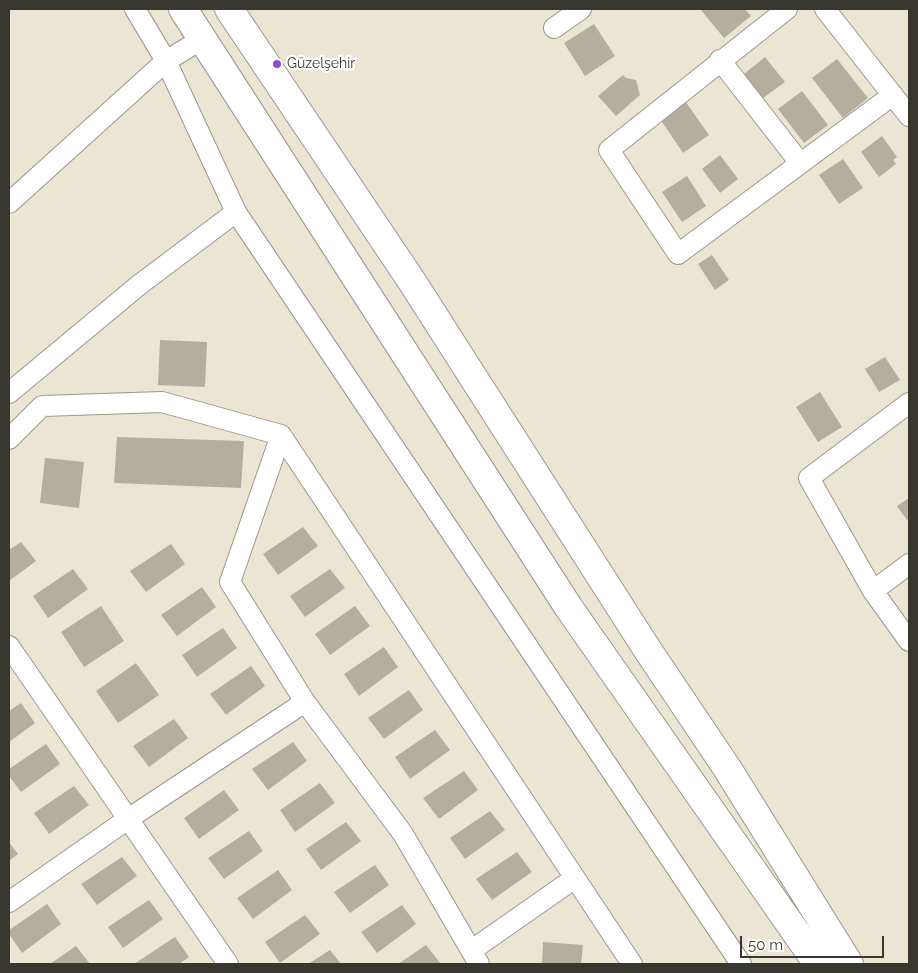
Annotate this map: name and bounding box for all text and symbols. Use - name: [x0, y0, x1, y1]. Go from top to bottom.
- place label: Güzelşehir: [287, 56, 355, 72]
- marker: Güzelşehir: [271, 58, 283, 70]
- scale bar: [743, 926, 887, 958]
- text: 50 m: [748, 936, 783, 954]

